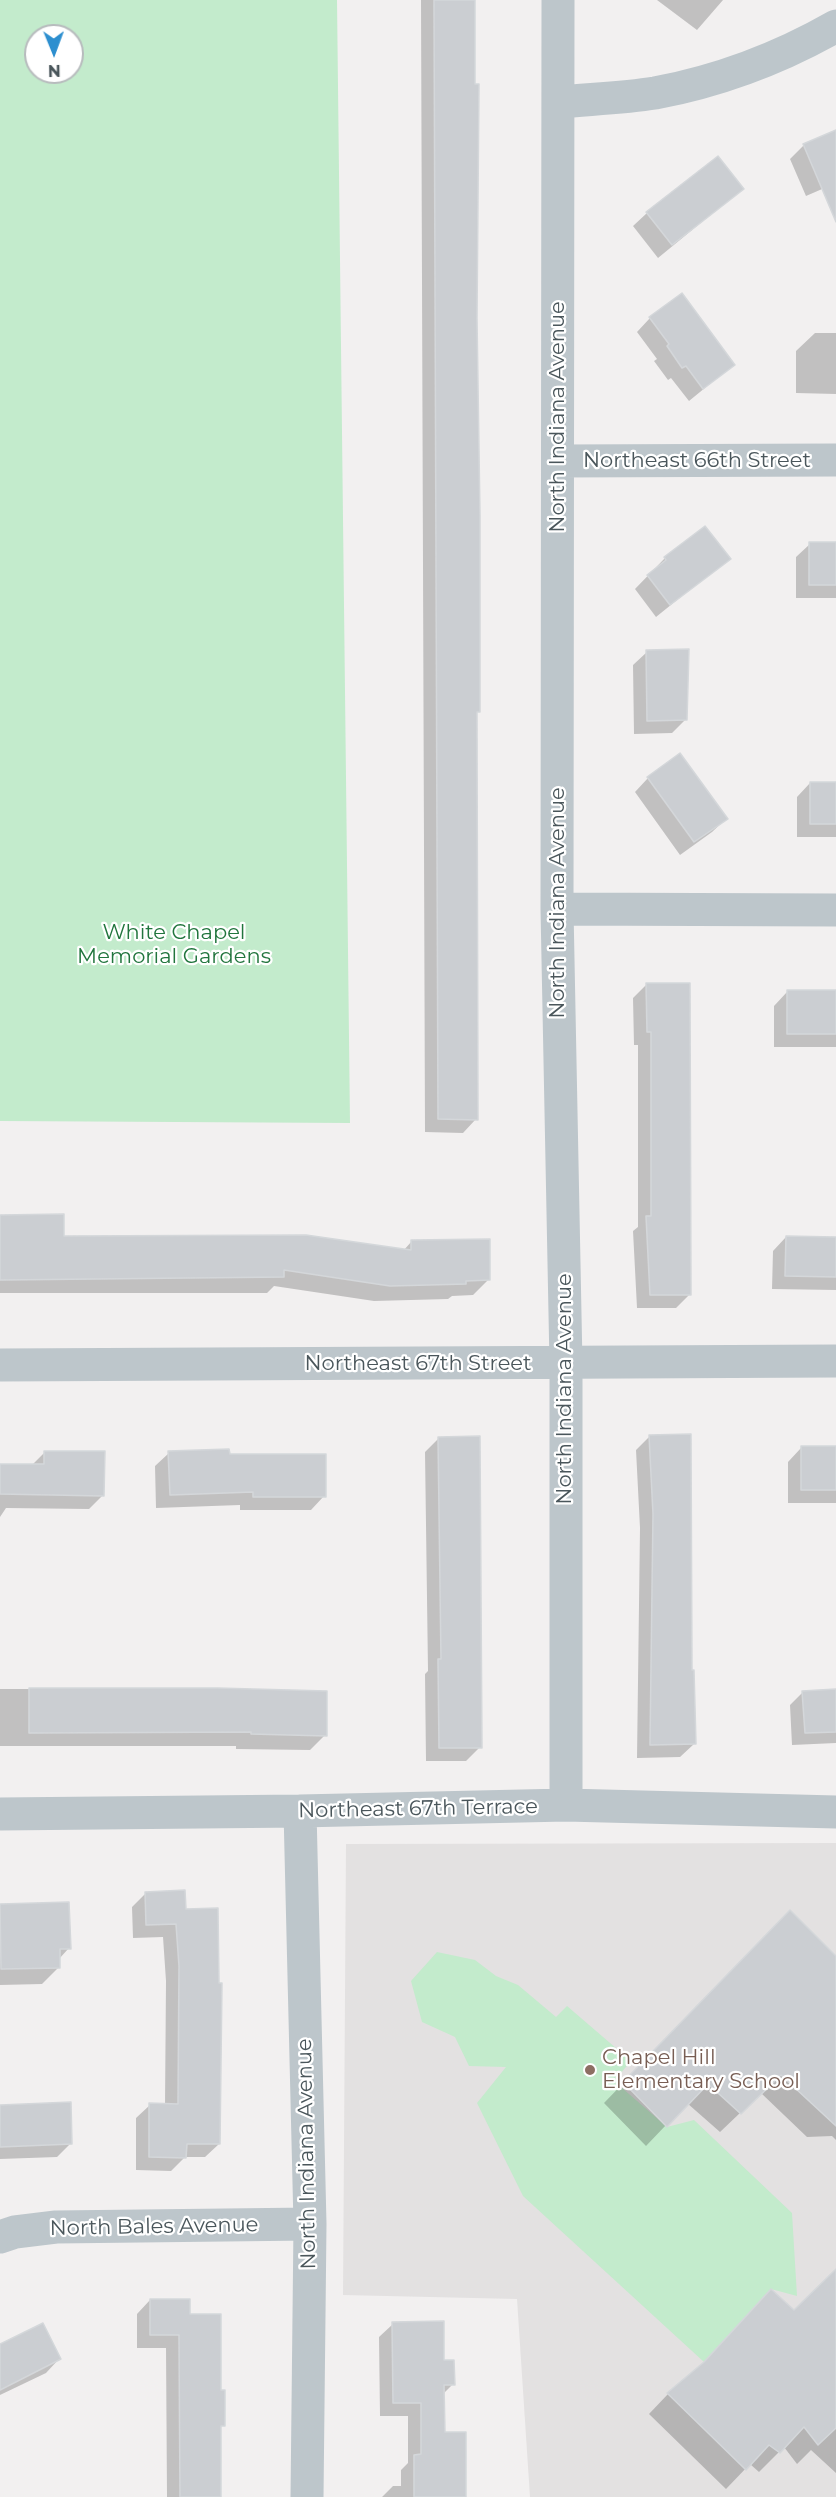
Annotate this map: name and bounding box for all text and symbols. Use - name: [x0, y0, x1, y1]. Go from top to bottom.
- north arrow: [24, 24, 84, 84]
- text: N: [48, 61, 61, 80]
- street label: North Indiana Avenue: [545, 301, 571, 533]
- street label: Northeast 66th Street: [583, 448, 811, 474]
- street label: North Indiana Avenue: [545, 787, 571, 1019]
- park label: White Chapel Memorial Gardens: [77, 920, 271, 970]
- street label: North Indiana Avenue: [552, 1273, 578, 1505]
- street label: Northeast 67th Street: [304, 1351, 532, 1377]
- street label: Northeast 67th Terrace: [298, 1794, 538, 1824]
- street label: North Indiana Avenue: [292, 2038, 322, 2270]
- place label: Chapel Hill Elementary School: [602, 2045, 800, 2095]
- marker: Chapel Hill Elementary School: [583, 2063, 597, 2077]
- street label: North Bales Avenue: [49, 2213, 259, 2241]

